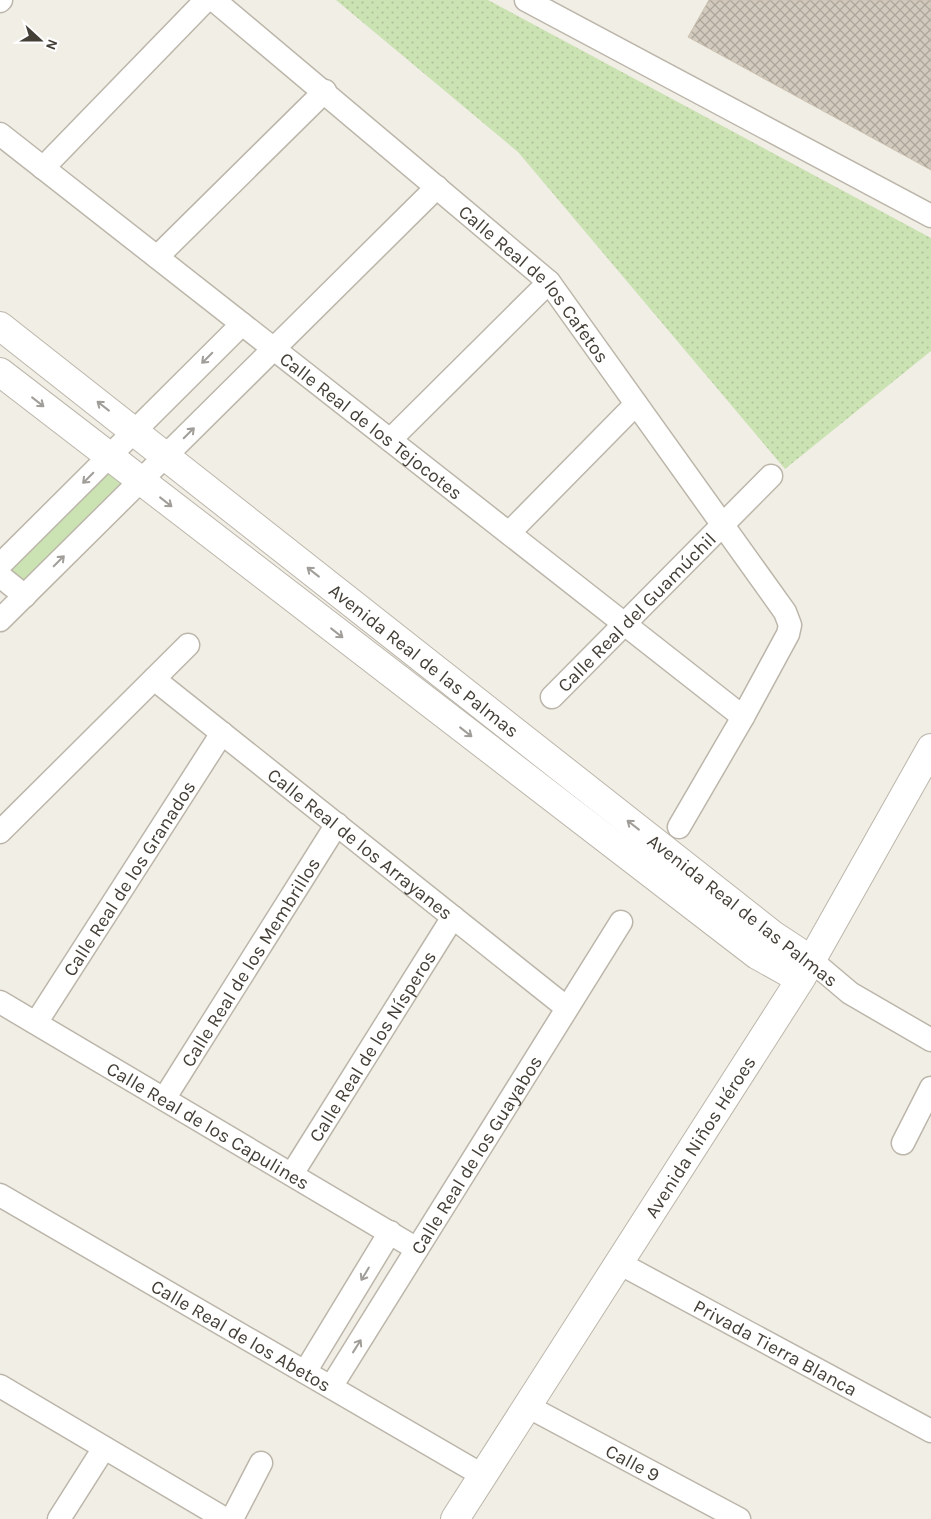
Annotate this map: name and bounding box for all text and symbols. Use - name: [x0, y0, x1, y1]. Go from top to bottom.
- north arrow: [15, 15, 65, 65]
- text: N: [42, 37, 61, 52]
- street label: Calle Real de los Cafetos: [454, 201, 613, 367]
- street label: Calle Real de los Tejocotes: [275, 348, 466, 505]
- one-way arrow: [201, 352, 213, 365]
- one-way arrow: [31, 396, 44, 407]
- one-way arrow: [97, 401, 110, 412]
- one-way arrow: [183, 427, 195, 439]
- one-way arrow: [82, 471, 94, 483]
- one-way arrow: [160, 496, 173, 507]
- street label: Calle Real del Guamúchil: [554, 528, 721, 697]
- one-way arrow: [53, 556, 65, 568]
- one-way arrow: [307, 566, 320, 577]
- street label: Avenida Real de las Palmas: [324, 579, 523, 742]
- one-way arrow: [330, 627, 343, 638]
- one-way arrow: [459, 726, 472, 737]
- street label: Calle Real de los Arrayanes: [263, 764, 457, 925]
- street label: Calle Real de los Granados: [59, 777, 200, 981]
- one-way arrow: [627, 819, 640, 830]
- street label: Avenida Real de las Palmas: [643, 830, 842, 992]
- street label: Calle Real de los Membrillos: [177, 854, 325, 1071]
- street label: Calle Real de los Nísperos: [305, 947, 441, 1146]
- street label: Calle Real de los Guayabos: [407, 1052, 547, 1258]
- street label: Avenida Niños Héroes: [641, 1052, 761, 1222]
- street label: Calle Real de los Capulines: [102, 1058, 313, 1195]
- one-way arrow: [359, 1266, 369, 1280]
- street label: Calle Real de los Abetos: [147, 1275, 334, 1397]
- street label: Privada Tierra Blanca: [690, 1295, 861, 1401]
- one-way arrow: [352, 1339, 362, 1353]
- street label: Calle 9: [602, 1440, 663, 1487]

